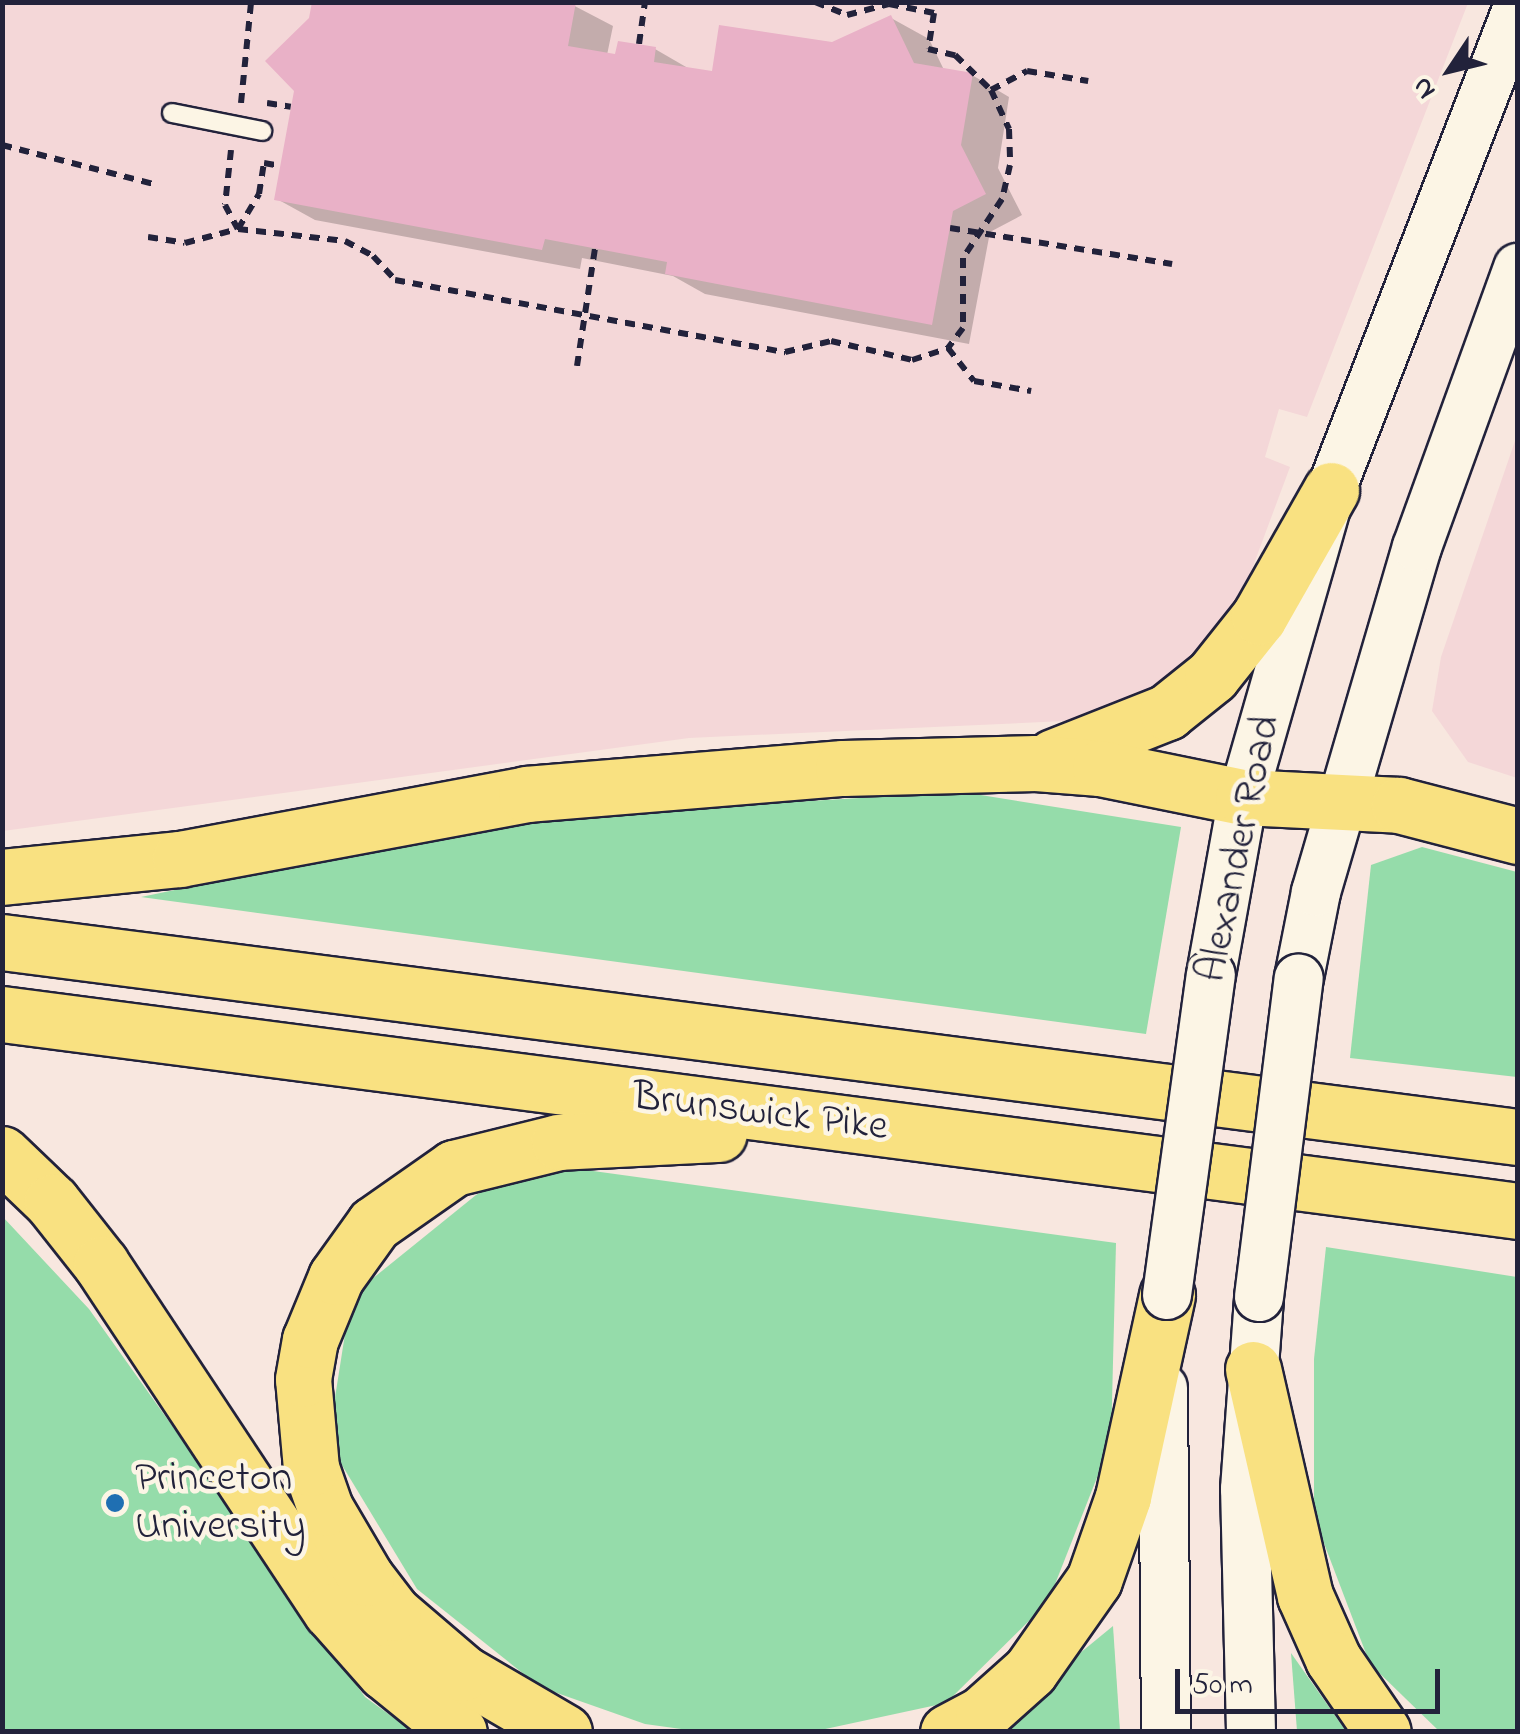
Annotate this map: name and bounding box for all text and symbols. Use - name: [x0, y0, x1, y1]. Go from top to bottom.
- north arrow: [1400, 20, 1500, 120]
- text: N: [1403, 68, 1447, 107]
- street label: Alexander Road: [1187, 711, 1293, 987]
- street label: Brunswick Pike: [630, 1072, 890, 1154]
- place label: Princeton University: [135, 1454, 306, 1552]
- marker: Princeton University: [104, 1492, 126, 1514]
- scale bar: [1180, 1649, 1445, 1711]
- text: 50 m: [1192, 1664, 1253, 1708]

